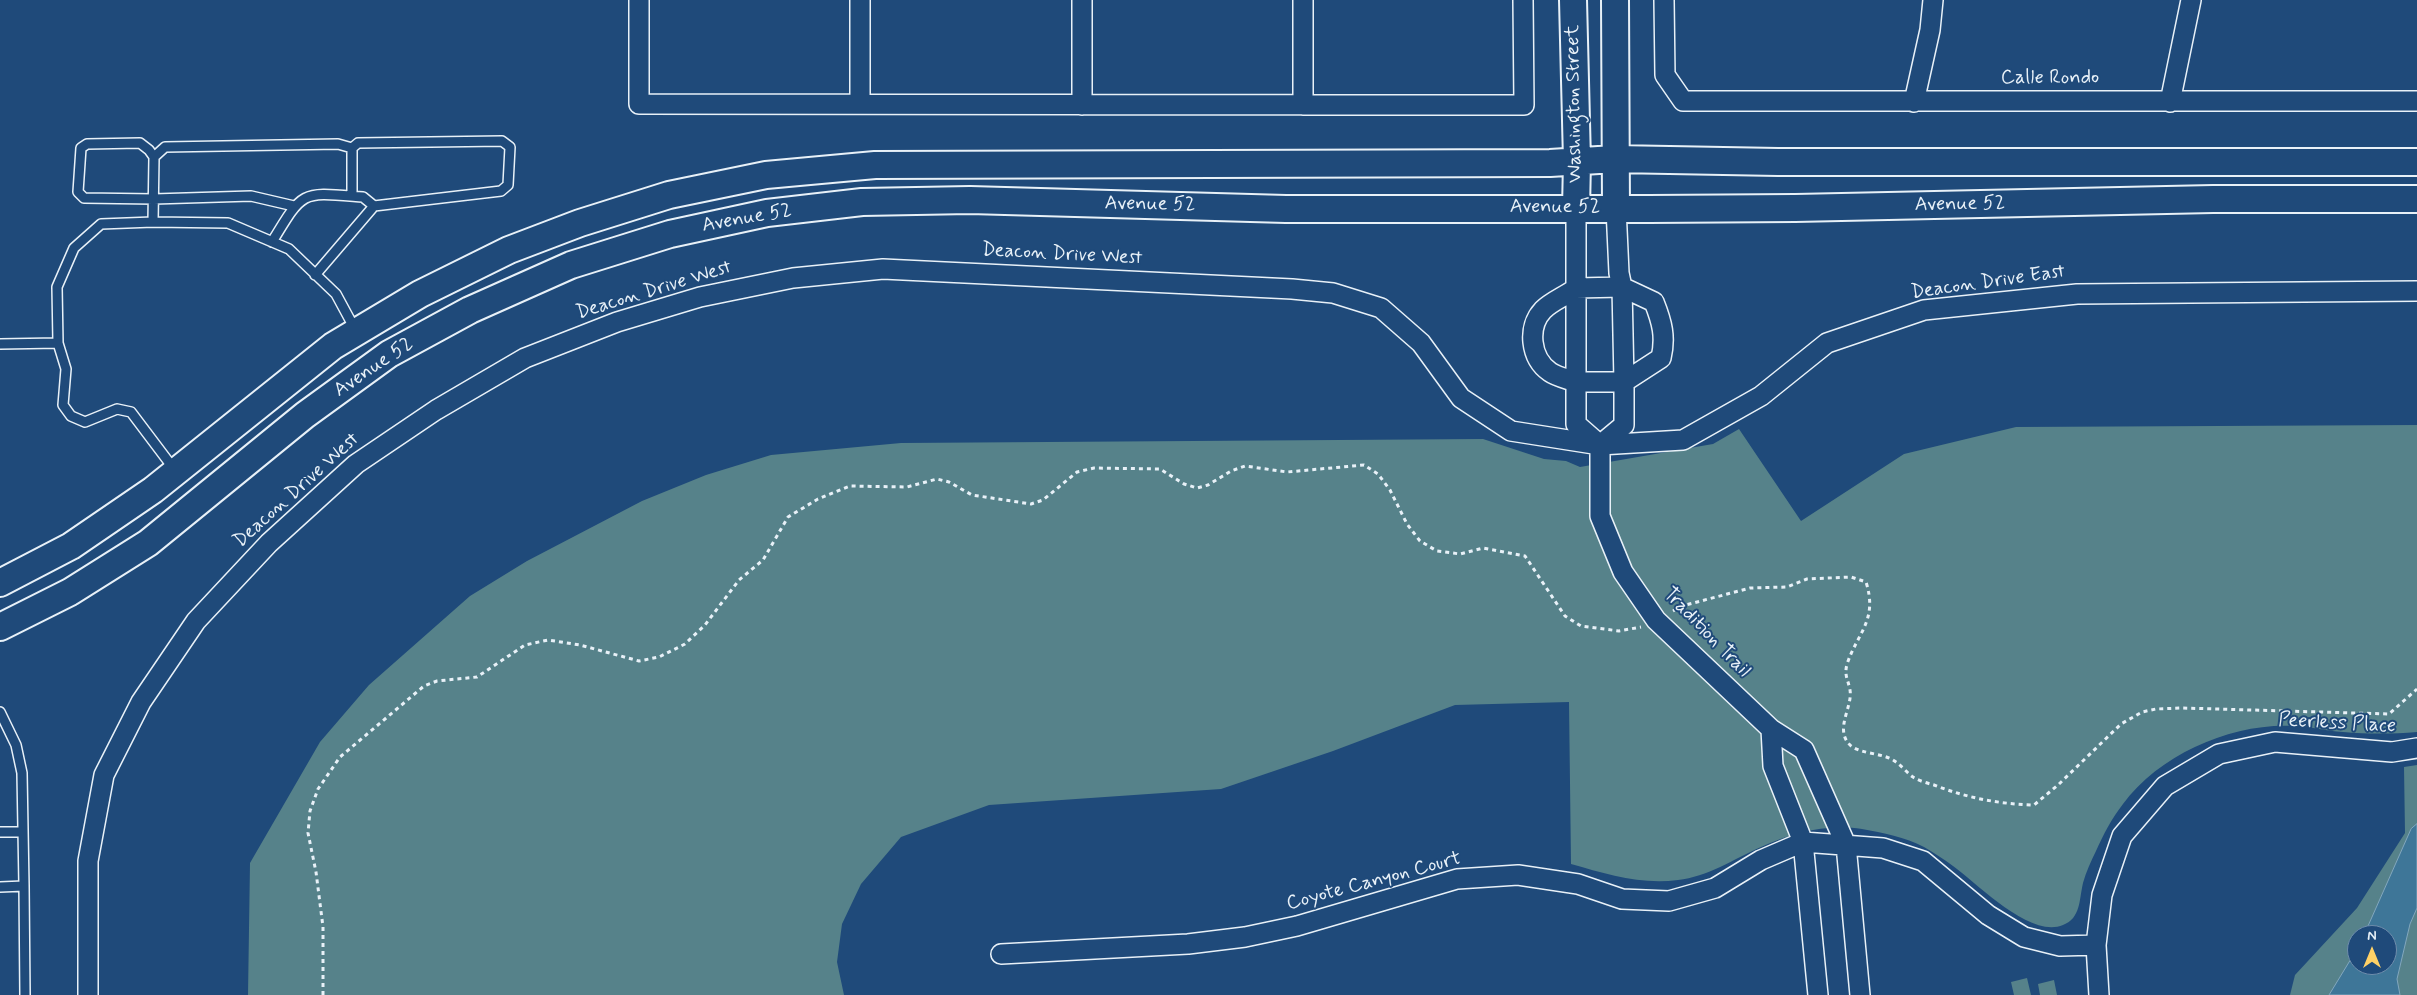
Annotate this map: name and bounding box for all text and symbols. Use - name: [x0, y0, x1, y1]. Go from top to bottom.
- street label: Washington Street: [1562, 25, 1588, 183]
- street label: Calle Rondo: [2001, 67, 2099, 91]
- street label: Avenue 52: [1104, 192, 1196, 218]
- street label: Avenue 52: [1914, 192, 2006, 218]
- street label: Avenue 52: [1510, 196, 1600, 220]
- street label: Avenue 52: [700, 199, 794, 239]
- street label: Deacon Drive West: [981, 239, 1143, 271]
- street label: Deacon Drive West: [574, 256, 734, 326]
- street label: Deacon Drive East: [1910, 260, 2066, 306]
- street label: Avenue 52: [330, 333, 418, 403]
- street label: Deacon Drive West: [229, 428, 365, 554]
- street label: Tradition Trail: [1657, 583, 1755, 683]
- street label: Peerless Place: [2277, 709, 2397, 739]
- street label: Coyote Canyon Court: [1284, 847, 1464, 917]
- north arrow: [2347, 925, 2397, 975]
- text: N: [2367, 927, 2377, 945]

